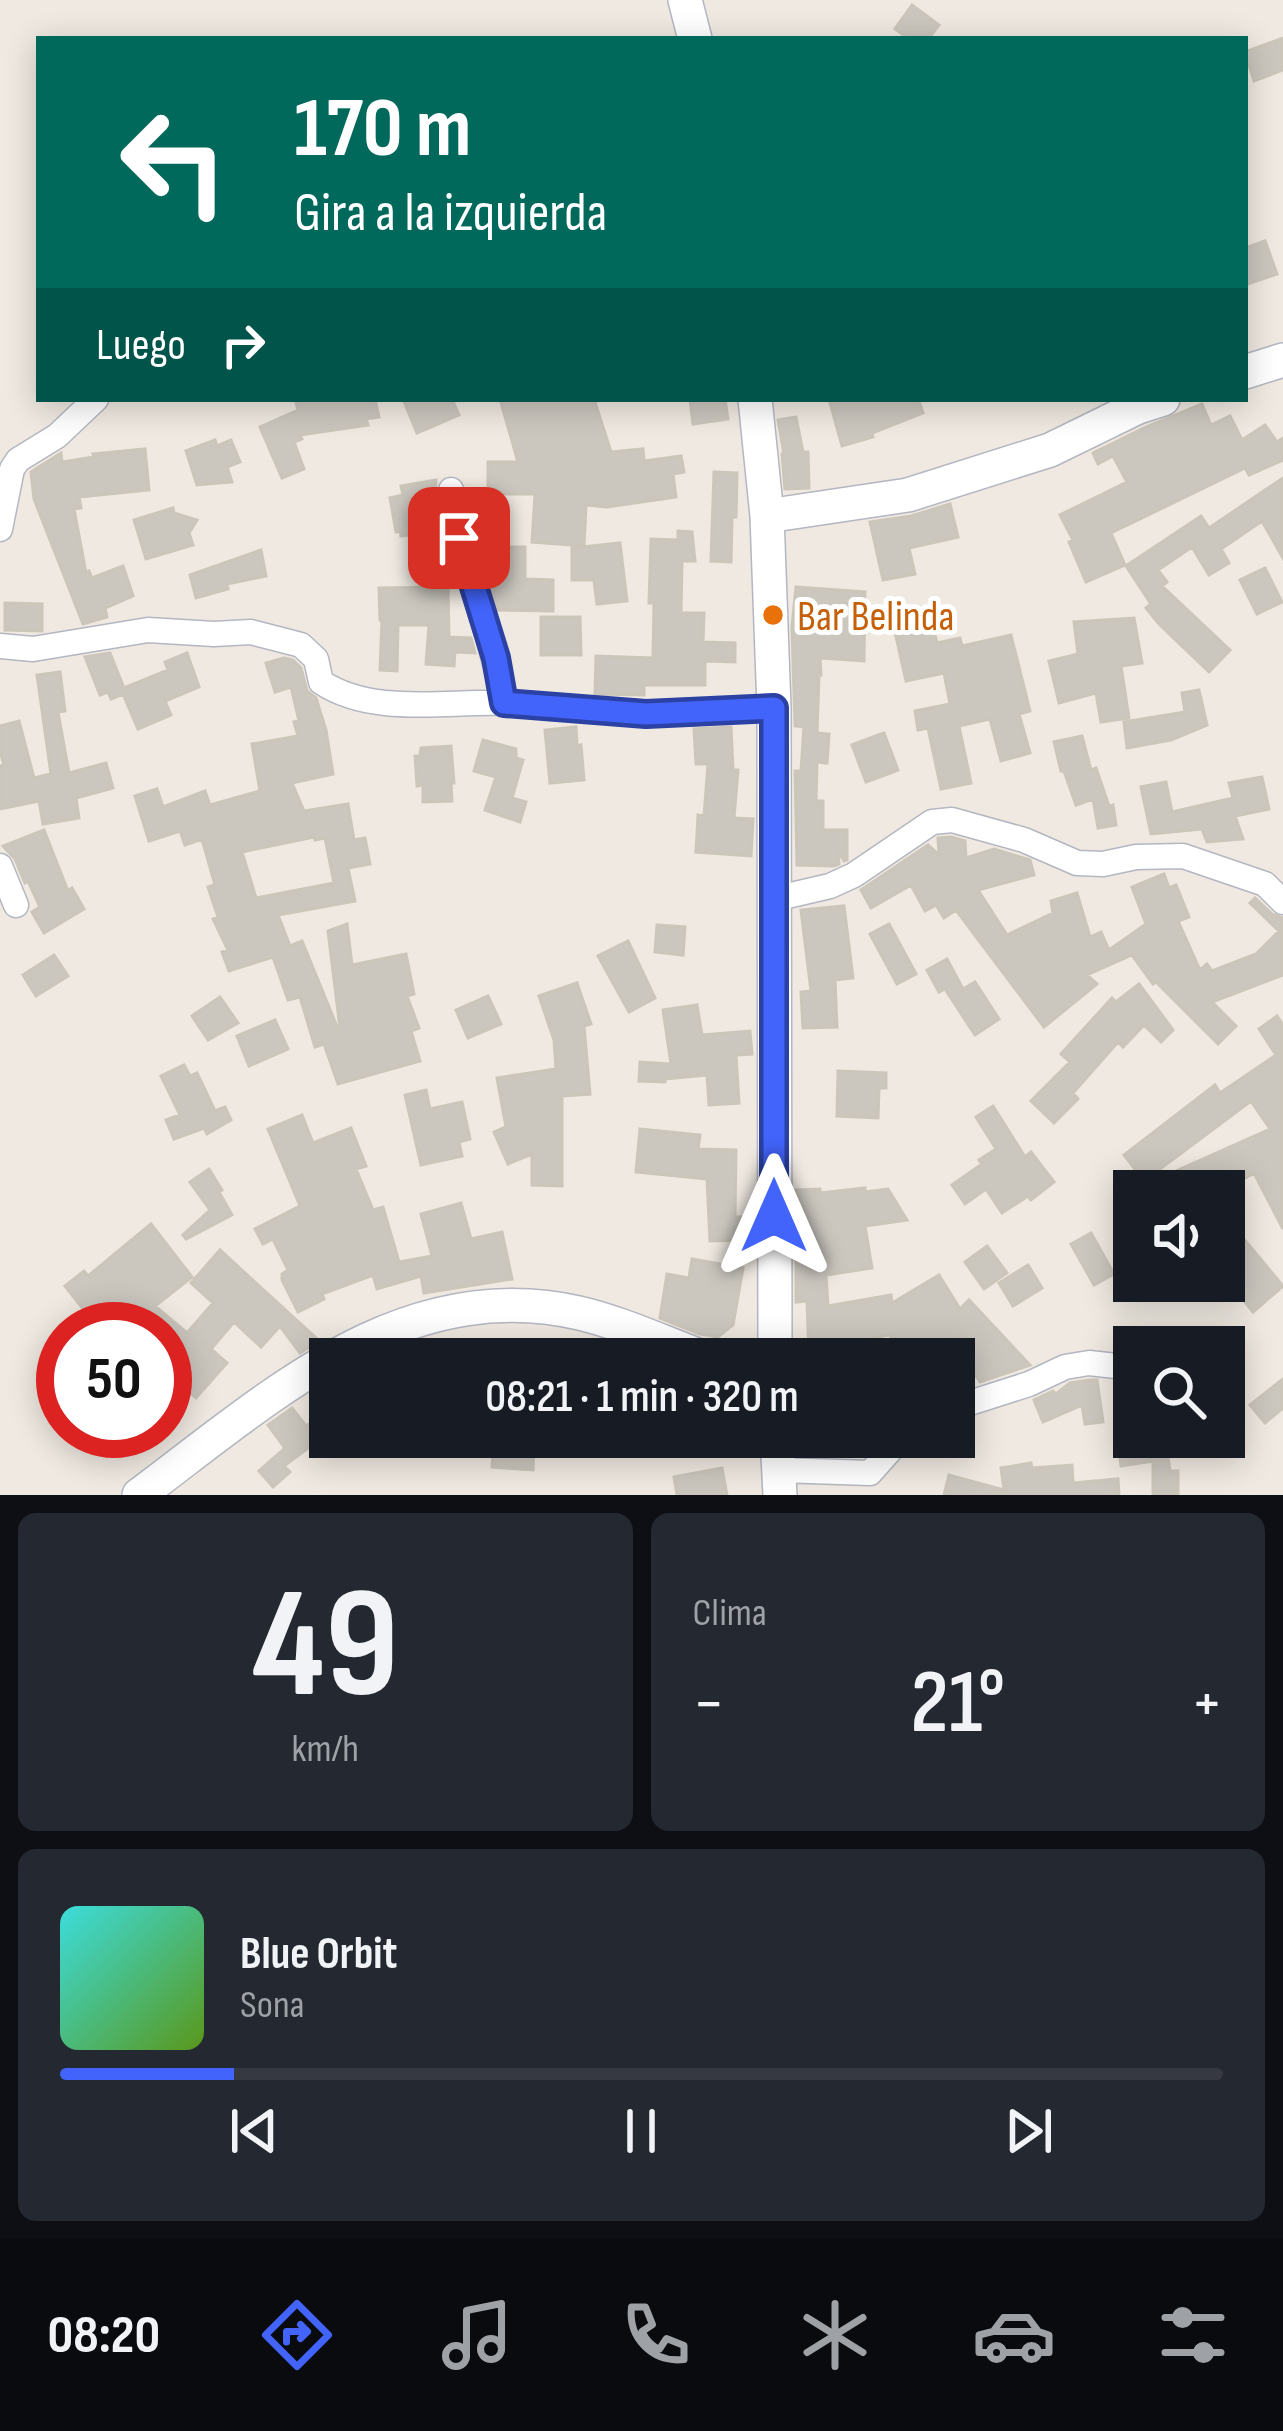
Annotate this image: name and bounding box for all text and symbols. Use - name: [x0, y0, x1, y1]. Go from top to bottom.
- text: 170 m: [294, 79, 471, 180]
- icon: left: [96, 84, 252, 240]
- text: Gira a la izquierda: [294, 181, 607, 246]
- icon: right: [210, 312, 276, 378]
- text: Luego: [96, 318, 186, 373]
- pin: [408, 487, 510, 589]
- icon: arrive: [426, 505, 492, 571]
- place label: Bar Belinda: [797, 592, 954, 643]
- marker: Bar Belinda: [760, 602, 786, 628]
- position arrow: [711, 1153, 837, 1279]
- map controls: [1113, 1170, 1245, 1458]
- button: sound: [1113, 1170, 1245, 1302]
- speed limit sign: 50: [36, 1302, 192, 1458]
- button: search: [1113, 1326, 1245, 1458]
- text: 08:21 · 1 min · 320 m: [485, 1370, 799, 1425]
- text: 49: [252, 1554, 399, 1741]
- text: Clima: [693, 1590, 767, 1637]
- text: 21°: [910, 1650, 1005, 1758]
- text: −: [693, 1665, 725, 1744]
- text: +: [1191, 1665, 1223, 1744]
- text: km/h: [292, 1726, 359, 1773]
- text: Blue Orbit: [240, 1927, 397, 1982]
- text: Sona: [240, 1982, 305, 2029]
- icon: previous: [221, 2098, 287, 2164]
- icon: pause: [608, 2098, 674, 2164]
- icon: next: [996, 2098, 1062, 2164]
- icon: directions: [255, 2293, 339, 2377]
- icon: music: [435, 2293, 519, 2377]
- icon: phone: [614, 2293, 698, 2377]
- icon: climate: [793, 2293, 877, 2377]
- icon: car: [972, 2293, 1056, 2377]
- icon: filters: [1151, 2293, 1235, 2377]
- text: 08:20: [48, 2303, 160, 2368]

